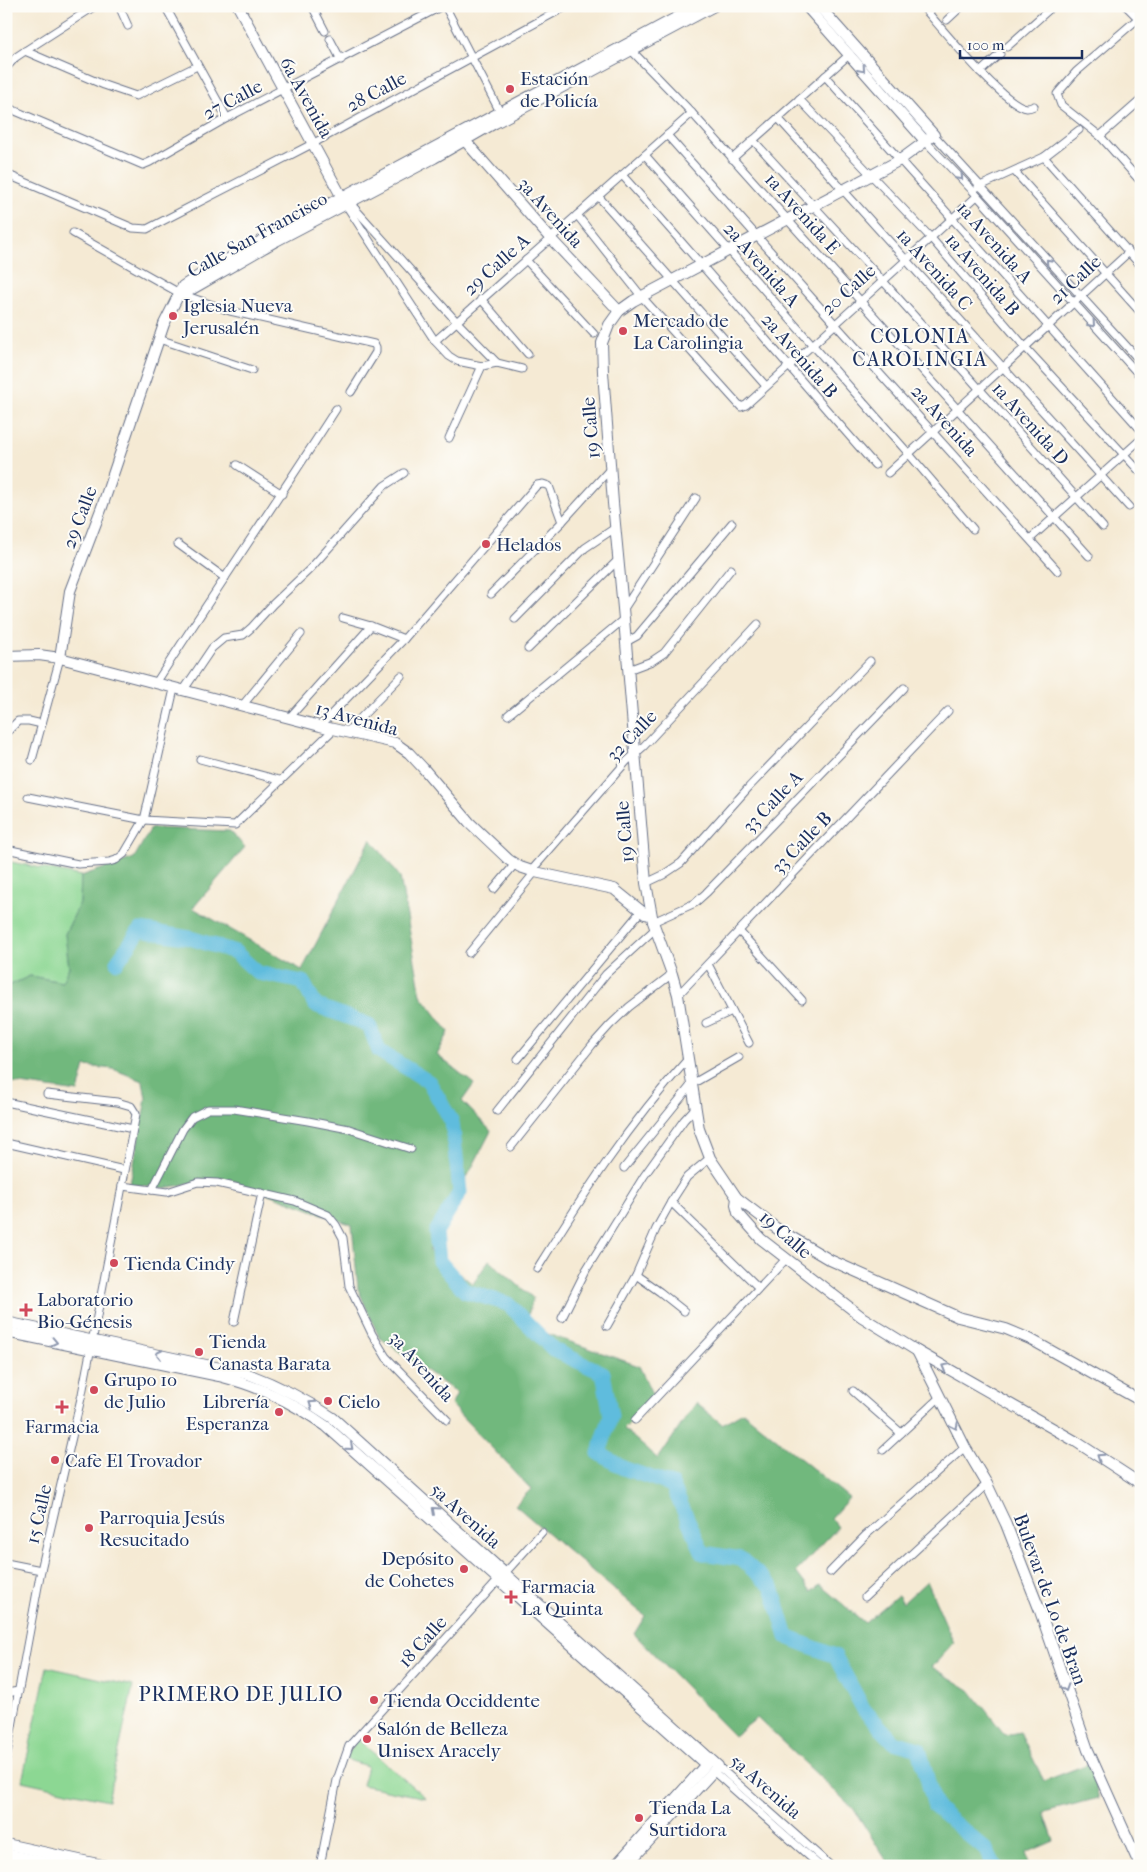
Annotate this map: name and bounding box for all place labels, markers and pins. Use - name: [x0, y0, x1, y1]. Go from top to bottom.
- place label: Estación de Policía: [520, 68, 598, 112]
- marker: Estación de Policía: [504, 83, 516, 95]
- place label: Iglesia Nueva Jerusalén: [181, 295, 293, 339]
- marker: Iglesia Nueva Jerusalén: [167, 310, 179, 322]
- place label: Mercado de La Carolingia: [633, 310, 743, 354]
- marker: Mercado de La Carolingia: [617, 325, 629, 337]
- place label: Helados: [496, 534, 561, 556]
- marker: Helados: [480, 538, 492, 550]
- place label: Tienda Cindy: [124, 1253, 236, 1275]
- marker: Tienda Cindy: [108, 1257, 120, 1269]
- place label: Laboratorio Bio-Génesis: [37, 1289, 133, 1333]
- marker: Laboratorio Bio-Génesis: [19, 1303, 33, 1317]
- place label: Tienda Canasta Barata: [209, 1331, 331, 1375]
- marker: Tienda Canasta Barata: [193, 1346, 205, 1358]
- place label: Grupo 1o de Julio: [104, 1369, 177, 1413]
- marker: Grupo 1o de Julio: [88, 1384, 100, 1396]
- place label: Librería Esperanza: [186, 1391, 269, 1435]
- place label: Cielo: [338, 1391, 381, 1413]
- marker: Cielo: [322, 1395, 334, 1407]
- marker: Farmacia: [56, 1401, 68, 1413]
- marker: Librería Esperanza: [273, 1406, 285, 1418]
- place label: Farmacia: [25, 1416, 99, 1438]
- place label: Cafe El Trovador: [65, 1450, 203, 1472]
- marker: Cafe El Trovador: [49, 1454, 61, 1466]
- place label: Parroquia Jesús Resucitado: [99, 1507, 225, 1551]
- marker: Parroquia Jesús Resucitado: [83, 1522, 95, 1534]
- place label: Depósito de Cohetes: [365, 1548, 454, 1592]
- marker: Depósito de Cohetes: [458, 1563, 470, 1575]
- place label: Farmacia La Quinta: [521, 1576, 603, 1620]
- marker: Farmacia La Quinta: [505, 1591, 517, 1603]
- place label: Tienda Occiddente: [384, 1690, 540, 1712]
- marker: Tienda Occiddente: [368, 1694, 380, 1706]
- place label: Salón de Belleza Unisex Aracely: [377, 1718, 508, 1762]
- marker: Salón de Belleza Unisex Aracely: [361, 1733, 373, 1745]
- place label: Tienda La Surtidora: [649, 1797, 731, 1841]
- marker: Tienda La Surtidora: [633, 1812, 645, 1824]

